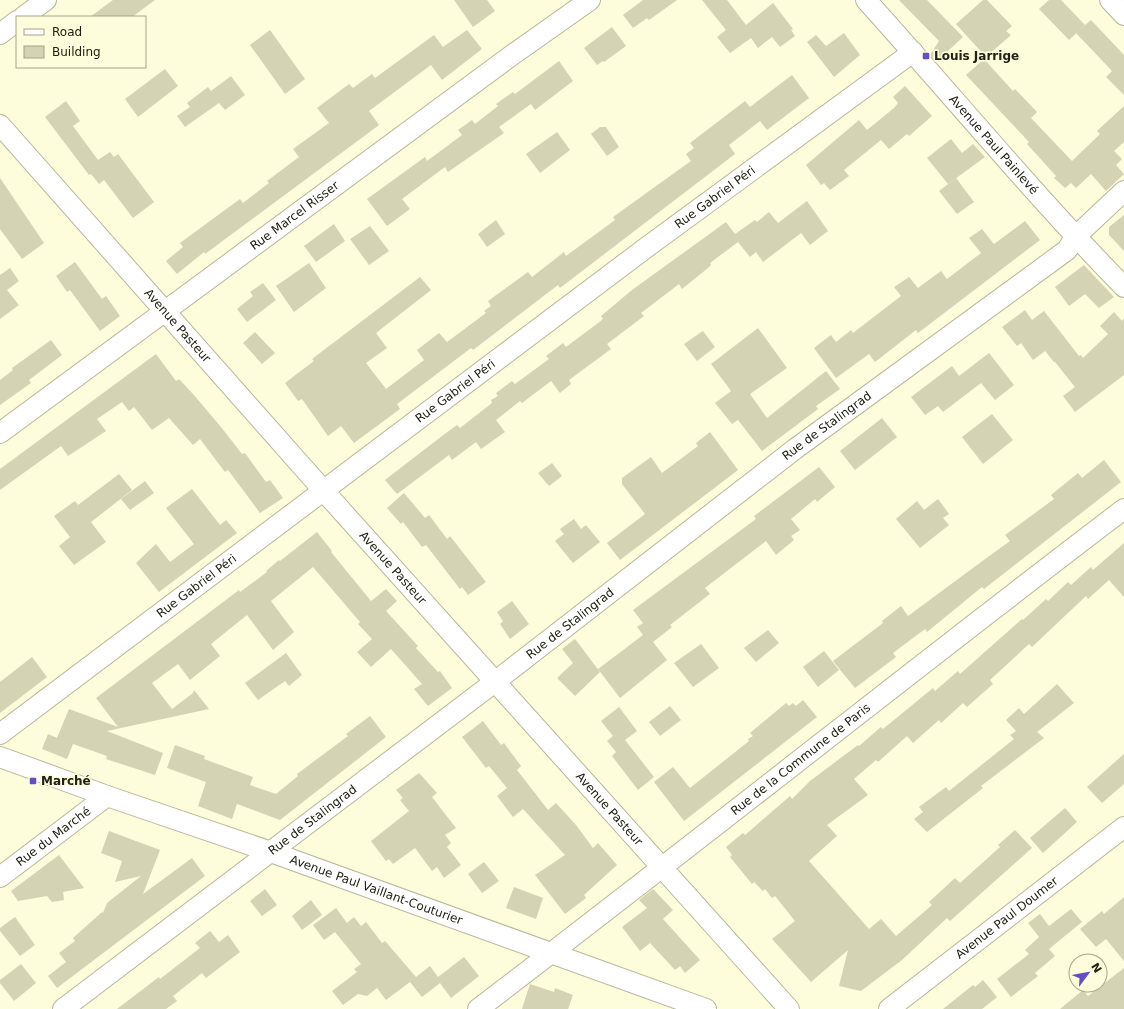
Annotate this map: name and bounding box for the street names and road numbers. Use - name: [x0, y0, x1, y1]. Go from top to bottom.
- street label: Avenue Paul Painlevé: [946, 92, 1041, 197]
- street label: Rue Gabriel Péri: [672, 163, 758, 231]
- street label: Rue Marcel Risser: [247, 178, 342, 253]
- street label: Avenue Pasteur: [141, 286, 214, 365]
- street label: Rue Gabriel Péri: [413, 357, 498, 426]
- street label: Rue de Stalingrad: [780, 389, 874, 463]
- street label: Avenue Pasteur: [356, 528, 429, 607]
- street label: Rue Gabriel Péri: [154, 552, 239, 621]
- street label: Rue de Stalingrad: [524, 585, 617, 662]
- street label: Rue de la Commune de Paris: [728, 701, 873, 818]
- street label: Avenue Pasteur: [573, 769, 646, 848]
- street label: Rue de Stalingrad: [266, 782, 359, 858]
- street label: Rue du Marché: [13, 804, 93, 869]
- street label: Avenue Paul Vaillant-Couturier: [288, 852, 464, 928]
- street label: Avenue Paul Doumer: [953, 874, 1061, 962]

